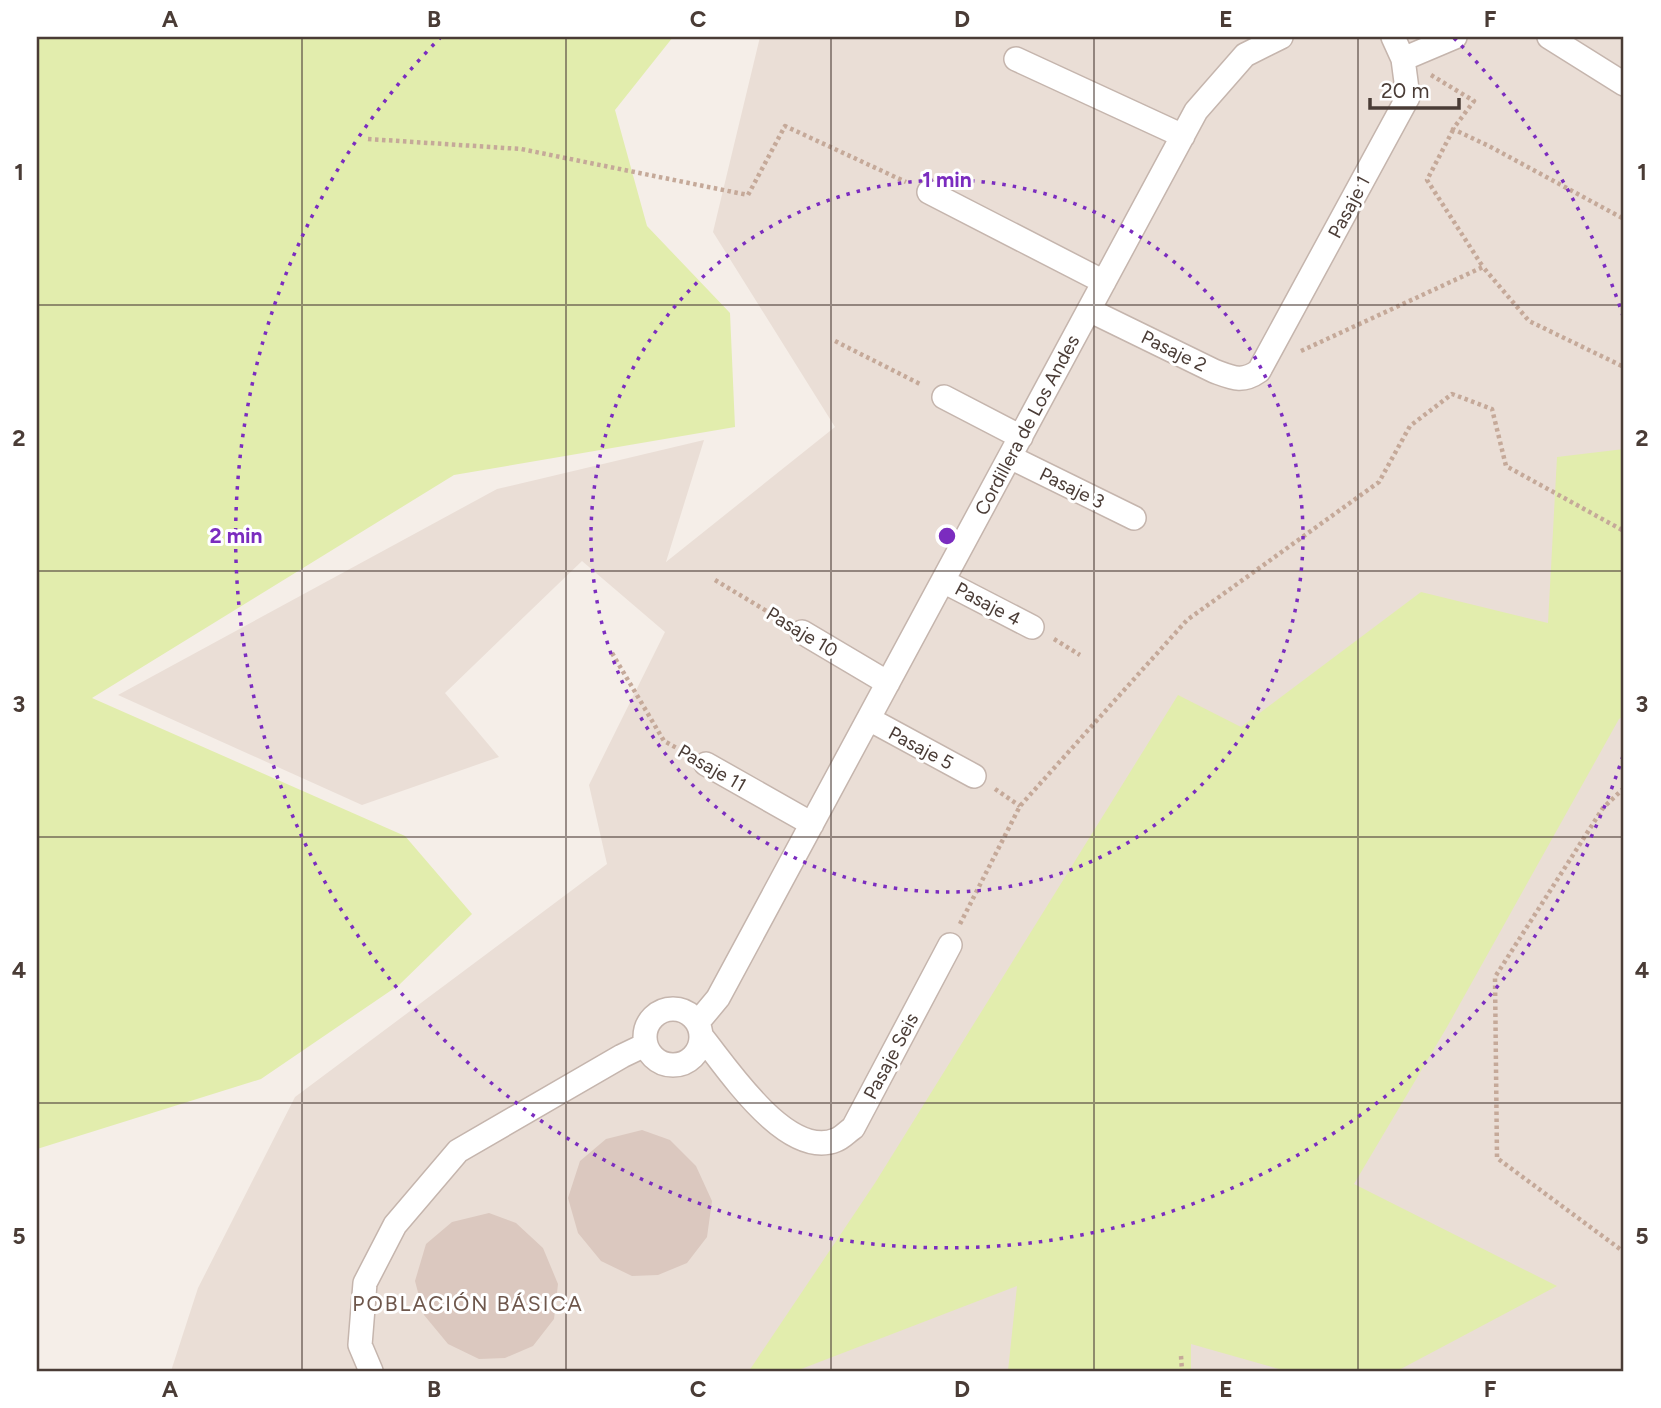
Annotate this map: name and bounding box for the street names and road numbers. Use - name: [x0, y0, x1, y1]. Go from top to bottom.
- street label: Pasaje 1: [1323, 172, 1375, 242]
- street label: Pasaje 2: [1138, 325, 1210, 377]
- street label: Cordillera de Los Andes: [970, 331, 1084, 519]
- street label: Pasaje 3: [1036, 462, 1108, 514]
- street label: Pasaje 4: [951, 577, 1025, 631]
- street label: Pasaje 10: [762, 602, 842, 662]
- street label: Pasaje 5: [885, 721, 957, 775]
- street label: Pasaje 11: [674, 739, 750, 797]
- street label: Pasaje Seis: [859, 1009, 923, 1103]

